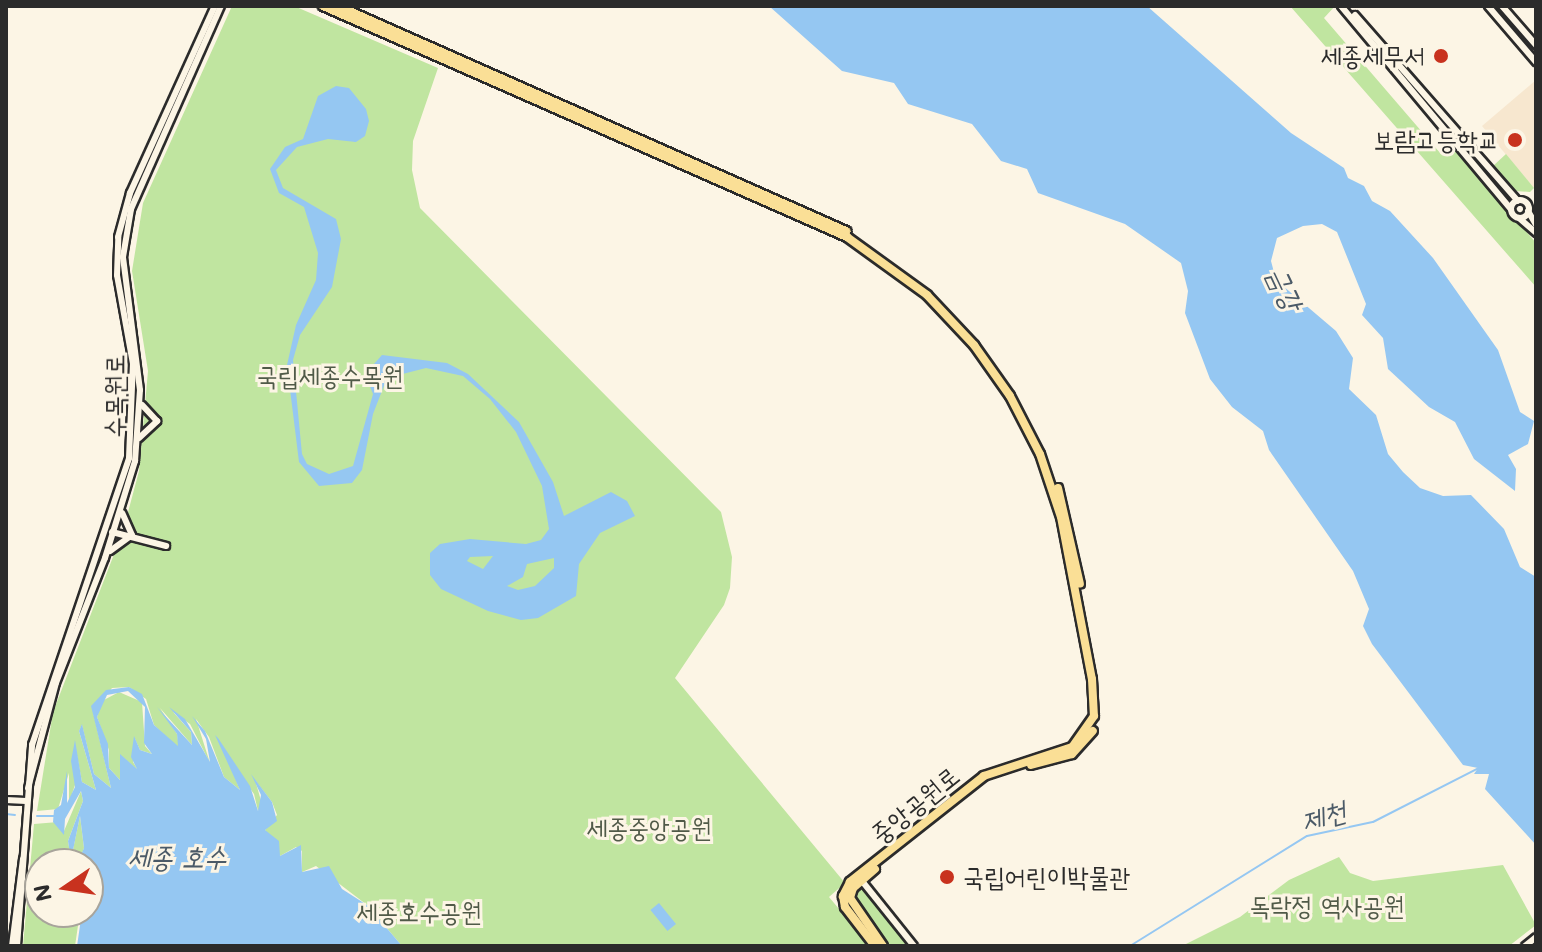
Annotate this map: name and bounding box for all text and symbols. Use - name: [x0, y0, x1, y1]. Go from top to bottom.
- place label: 세종세무서: [1320, 40, 1425, 72]
- marker: 세종세무서: [1432, 47, 1450, 65]
- place label: 보람고등학교: [1373, 124, 1499, 156]
- marker: 보람고등학교: [1506, 131, 1524, 149]
- water label: 금강: [1261, 260, 1311, 316]
- street label: 수목원로: [99, 354, 131, 438]
- park label: 국립세종수목원: [257, 360, 403, 392]
- street label: 중앙공원로: [865, 760, 965, 850]
- water label: 제천: [1297, 793, 1349, 837]
- park label: 세종중앙공원: [586, 812, 712, 844]
- water label: 세종 호수: [127, 839, 227, 873]
- north arrow: [24, 848, 104, 928]
- place label: 국립어린이박물관: [963, 861, 1130, 893]
- marker: 국립어린이박물관: [938, 868, 956, 886]
- text: N: [26, 882, 58, 904]
- park label: 독락정 역사공원: [1250, 890, 1404, 922]
- park label: 세종호수공원: [356, 896, 482, 928]

